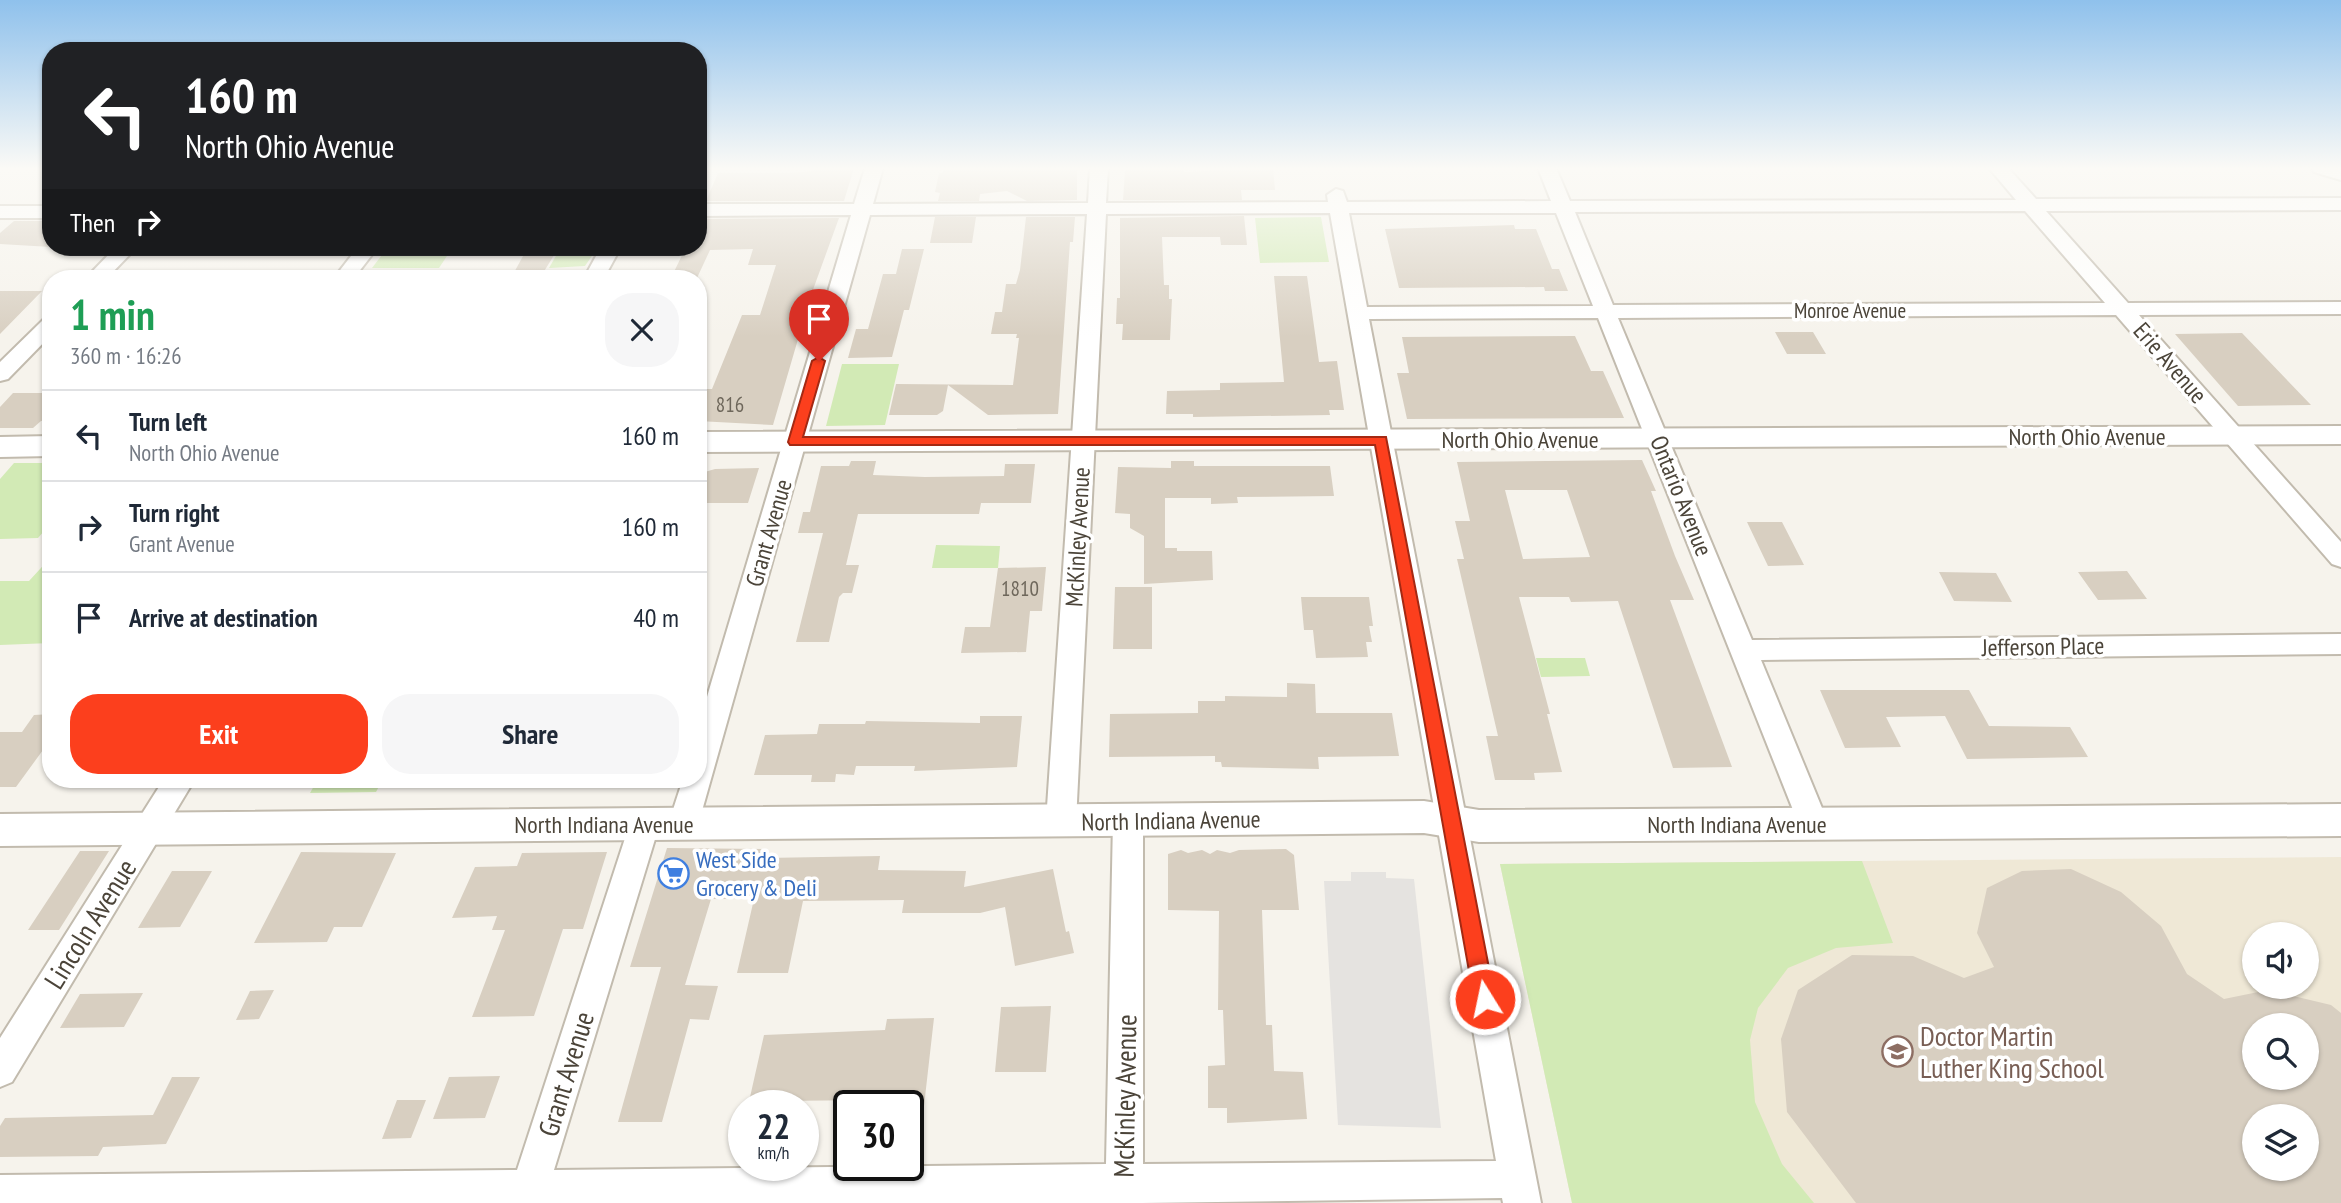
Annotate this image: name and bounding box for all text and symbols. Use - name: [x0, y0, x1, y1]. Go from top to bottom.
- text: 160 m: [185, 63, 298, 127]
- icon: left: [70, 70, 161, 161]
- text: North Ohio Avenue: [185, 125, 395, 167]
- icon: right: [129, 203, 167, 241]
- text: Then: [70, 206, 115, 239]
- text: 1 min: [70, 287, 155, 342]
- pin: [789, 289, 849, 361]
- button: close: [605, 293, 679, 367]
- street label: Monroe Avenue: [1794, 297, 1906, 324]
- icon: arrive: [800, 300, 838, 338]
- street label: Erie Avenue: [2127, 316, 2214, 409]
- text: 360 m · 16:26: [70, 341, 182, 370]
- house number: 816: [716, 391, 744, 418]
- text: Turn left: [129, 405, 207, 438]
- icon: left: [70, 417, 108, 455]
- text: 160 m: [621, 419, 679, 452]
- street label: North Ohio Avenue: [2008, 421, 2166, 452]
- street label: North Ohio Avenue: [1441, 424, 1599, 455]
- street label: Ontario Avenue: [1643, 431, 1720, 561]
- text: North Ohio Avenue: [129, 438, 280, 467]
- street label: McKinley Avenue: [1058, 466, 1097, 608]
- street label: Grant Avenue: [738, 476, 799, 590]
- text: Turn right: [129, 496, 220, 529]
- icon: right: [70, 508, 108, 546]
- text: 160 m: [621, 510, 679, 543]
- text: Grant Avenue: [129, 529, 235, 558]
- house number: 1810: [1001, 575, 1039, 602]
- icon: arrive: [70, 599, 108, 637]
- text: Arrive at destination: [129, 601, 318, 634]
- text: 40 m: [633, 601, 679, 634]
- street label: Jefferson Place: [1980, 630, 2105, 663]
- button: Exit: [70, 694, 368, 774]
- button: Share: [382, 694, 679, 774]
- street label: North Indiana Avenue: [1081, 803, 1261, 838]
- street label: North Indiana Avenue: [514, 809, 694, 840]
- street label: North Indiana Avenue: [1647, 809, 1827, 840]
- place label: West Side Grocery & Deli: [696, 844, 817, 903]
- street label: Lincoln Avenue: [35, 852, 144, 996]
- supermarket icon: West Side Grocery & Deli: [656, 857, 690, 891]
- map controls: [2242, 922, 2319, 1181]
- button: sound: [2242, 922, 2319, 999]
- position arrow: [1448, 962, 1522, 1036]
- street label: Grant Avenue: [529, 1007, 602, 1141]
- button: search: [2242, 1013, 2319, 1090]
- street label: McKinley Avenue: [1105, 1014, 1144, 1178]
- place label: Doctor Martin Luther King School: [1920, 1017, 2104, 1086]
- school or university icon: Doctor Martin Luther King School: [1880, 1035, 1914, 1069]
- speed limit sign: 30: [833, 1090, 924, 1181]
- text: 22: [757, 1103, 790, 1149]
- button: layers: [2242, 1104, 2319, 1181]
- text: km/h: [758, 1141, 789, 1164]

